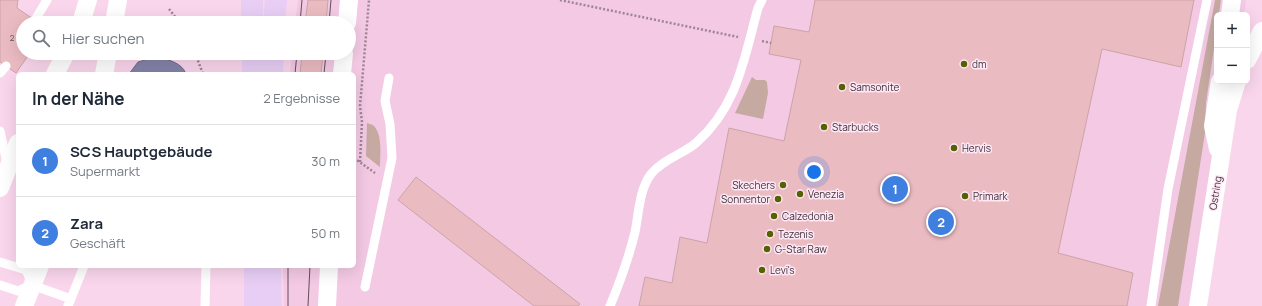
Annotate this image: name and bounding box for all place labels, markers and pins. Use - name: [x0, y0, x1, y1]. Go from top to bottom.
- place label: dm: [972, 57, 986, 71]
- marker: dm: [959, 59, 969, 69]
- place label: Samsonite: [850, 80, 899, 94]
- marker: Samsonite: [837, 82, 847, 92]
- place label: Starbucks: [832, 120, 879, 134]
- marker: Starbucks: [819, 122, 829, 132]
- place label: Hervis: [962, 141, 991, 155]
- marker: Hervis: [949, 143, 959, 153]
- pin: 1: [882, 174, 908, 204]
- place label: Skechers: [732, 178, 775, 192]
- marker: Skechers: [778, 180, 788, 190]
- place label: Venezia: [808, 187, 844, 201]
- marker: Venezia: [795, 189, 805, 199]
- place label: Primark: [973, 189, 1009, 203]
- marker: Primark: [960, 191, 970, 201]
- place label: Sonnentor: [721, 192, 770, 206]
- marker: Sonnentor: [773, 194, 783, 204]
- pin: 2: [928, 207, 954, 237]
- place label: Calzedonia: [782, 209, 833, 223]
- marker: Calzedonia: [769, 211, 779, 221]
- place label: Tezenis: [778, 227, 813, 241]
- marker: Tezenis: [765, 229, 775, 239]
- place label: G-Star Raw: [775, 242, 827, 256]
- marker: G-Star Raw: [762, 244, 772, 254]
- place label: Levi's: [770, 263, 794, 277]
- marker: Levi's: [757, 265, 767, 275]

